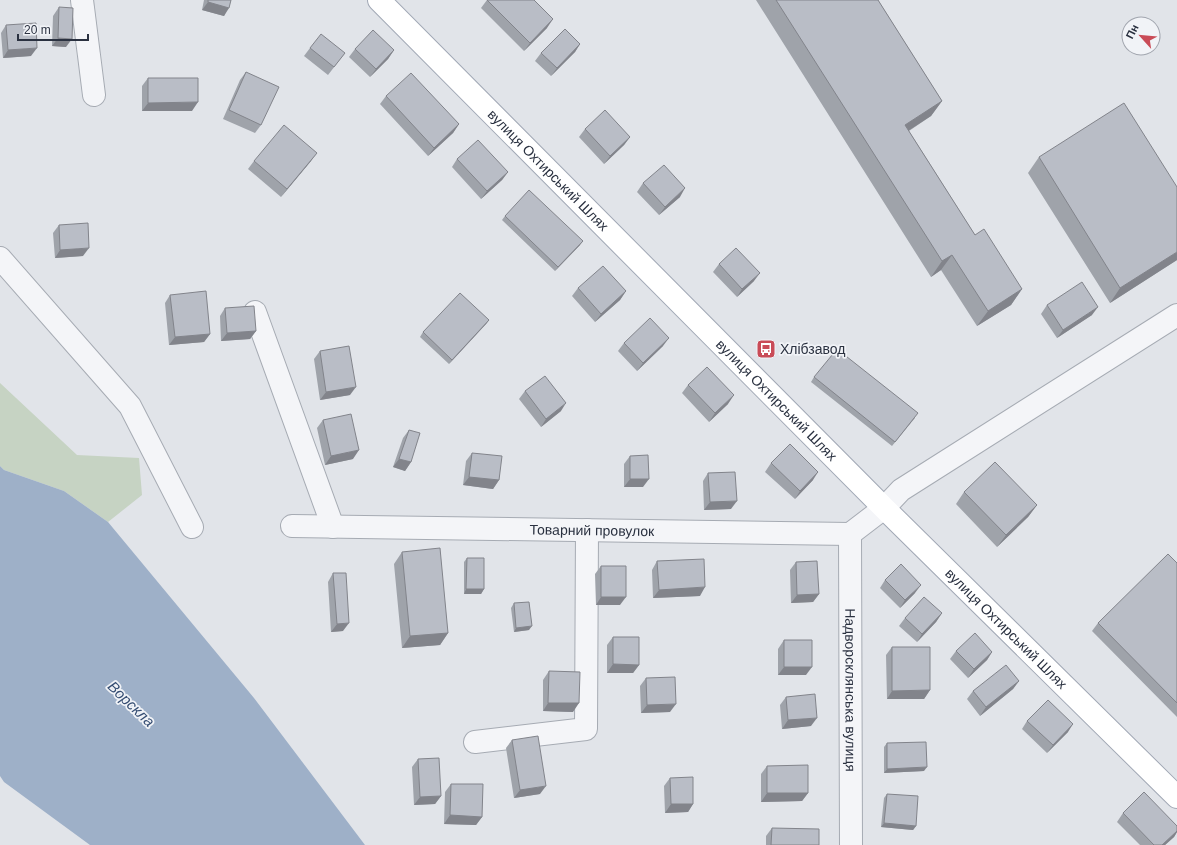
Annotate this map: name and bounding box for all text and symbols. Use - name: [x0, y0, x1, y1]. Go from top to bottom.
- scale bar: [18, 16, 88, 42]
- north arrow: [1121, 16, 1161, 56]
- text: Пн: [1123, 22, 1141, 41]
- text: 20 m: [24, 23, 51, 37]
- street label: вулиця Охтирський Шлях: [485, 106, 612, 234]
- street label: вулиця Охтирський Шлях: [713, 336, 840, 464]
- bus stop icon: Хлібзавод: [755, 338, 777, 360]
- place label: Хлібзавод: [780, 341, 845, 357]
- street label: Товарний провулок: [530, 521, 655, 539]
- street label: вулиця Охтирський Шлях: [942, 565, 1070, 692]
- street label: Надворсклянська вулиця: [842, 608, 859, 772]
- water label: Ворскла: [105, 677, 158, 730]

